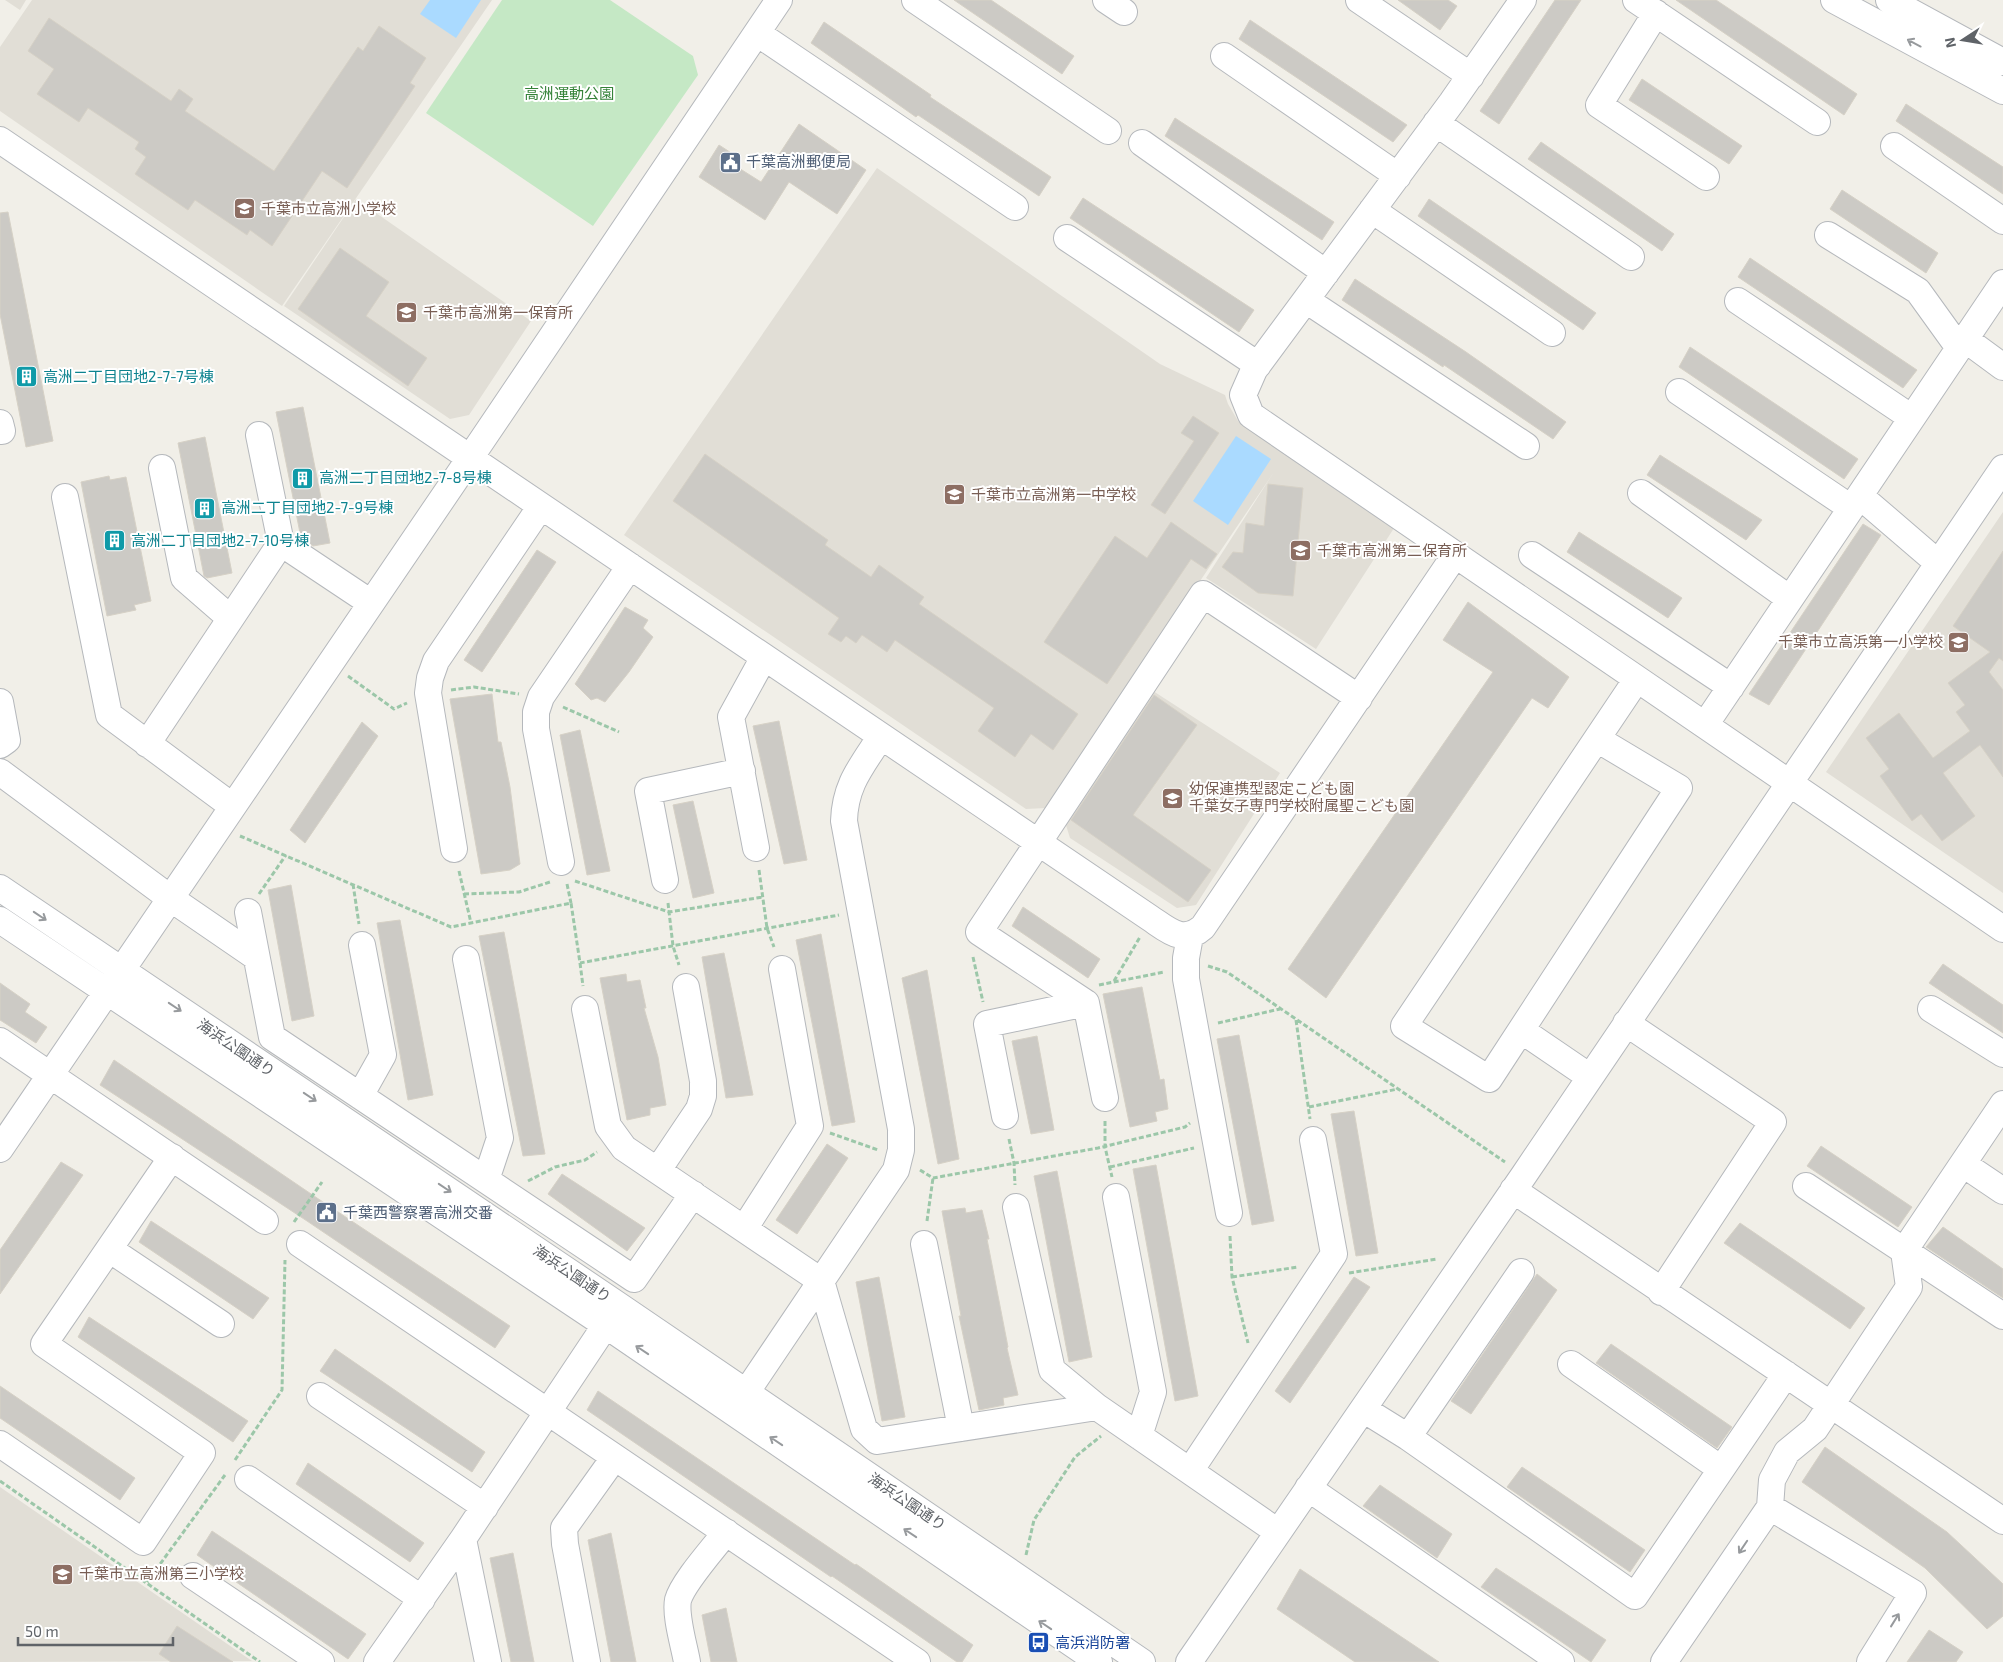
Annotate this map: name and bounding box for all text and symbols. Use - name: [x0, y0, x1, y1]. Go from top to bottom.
- north arrow: [1938, 15, 1988, 65]
- text: N: [1940, 36, 1959, 50]
- one-way arrow: [1907, 38, 1922, 47]
- park label: 高洲運動公園: [524, 84, 614, 102]
- public building icon: 千葉高洲郵便局: [718, 150, 742, 174]
- place label: 千葉高洲郵便局: [746, 152, 851, 170]
- school or university icon: 千葉市立高洲小学校: [233, 197, 257, 221]
- place label: 千葉市立高洲小学校: [261, 199, 396, 217]
- school or university icon: 千葉市高洲第一保育所: [395, 301, 419, 325]
- place label: 千葉市高洲第一保育所: [423, 303, 573, 321]
- building icon: 高洲二丁目団地2-7-7号棟: [15, 365, 39, 389]
- place label: 高洲二丁目団地2-7-7号棟: [43, 367, 214, 385]
- building icon: 高洲二丁目団地2-7-8号棟: [291, 466, 315, 490]
- place label: 高洲二丁目団地2-7-8号棟: [319, 468, 492, 486]
- school or university icon: 千葉市立高洲第一中学校: [943, 483, 967, 507]
- place label: 千葉市立高洲第一中学校: [971, 485, 1136, 503]
- building icon: 高洲二丁目団地2-7-9号棟: [193, 496, 217, 520]
- place label: 高洲二丁目団地2-7-9号棟: [221, 498, 393, 516]
- building icon: 高洲二丁目団地2-7-10号棟: [103, 529, 127, 553]
- place label: 高洲二丁目団地2-7-10号棟: [131, 531, 309, 549]
- school or university icon: 千葉市高洲第二保育所: [1289, 539, 1313, 563]
- place label: 千葉市高洲第二保育所: [1317, 541, 1467, 559]
- school or university icon: 千葉市立高浜第一小学校: [1947, 630, 1971, 654]
- place label: 千葉市立高浜第一小学校: [1778, 632, 1943, 650]
- place label: 幼保連携型認定こども園 千葉女子専門学校附属聖こども園: [1189, 779, 1414, 814]
- school or university icon: 幼保連携型認定こども園 千葉女子専門学校附属聖こども園: [1161, 786, 1185, 810]
- one-way arrow: [33, 911, 47, 921]
- one-way arrow: [168, 1002, 182, 1012]
- street label: 海浜公園通り: [194, 1015, 279, 1080]
- one-way arrow: [303, 1092, 317, 1102]
- one-way arrow: [437, 1183, 451, 1193]
- public building icon: 千葉西警察署高洲交番: [315, 1201, 339, 1225]
- place label: 千葉西警察署高洲交番: [343, 1203, 493, 1221]
- street label: 海浜公園通り: [530, 1241, 615, 1306]
- one-way arrow: [635, 1345, 649, 1355]
- one-way arrow: [769, 1436, 783, 1447]
- street label: 海浜公園通り: [865, 1469, 950, 1534]
- one-way arrow: [904, 1528, 918, 1538]
- one-way arrow: [1738, 1540, 1748, 1554]
- school or university icon: 千葉市立高洲第三小学校: [51, 1562, 75, 1586]
- place label: 千葉市立高洲第三小学校: [79, 1564, 244, 1582]
- scale bar: [18, 1614, 172, 1646]
- one-way arrow: [1891, 1614, 1901, 1628]
- one-way arrow: [1038, 1620, 1052, 1630]
- text: 50 m: [25, 1622, 59, 1640]
- bus stop icon: 高浜消防署: [1027, 1631, 1051, 1655]
- place label: 高浜消防署: [1055, 1633, 1130, 1651]

